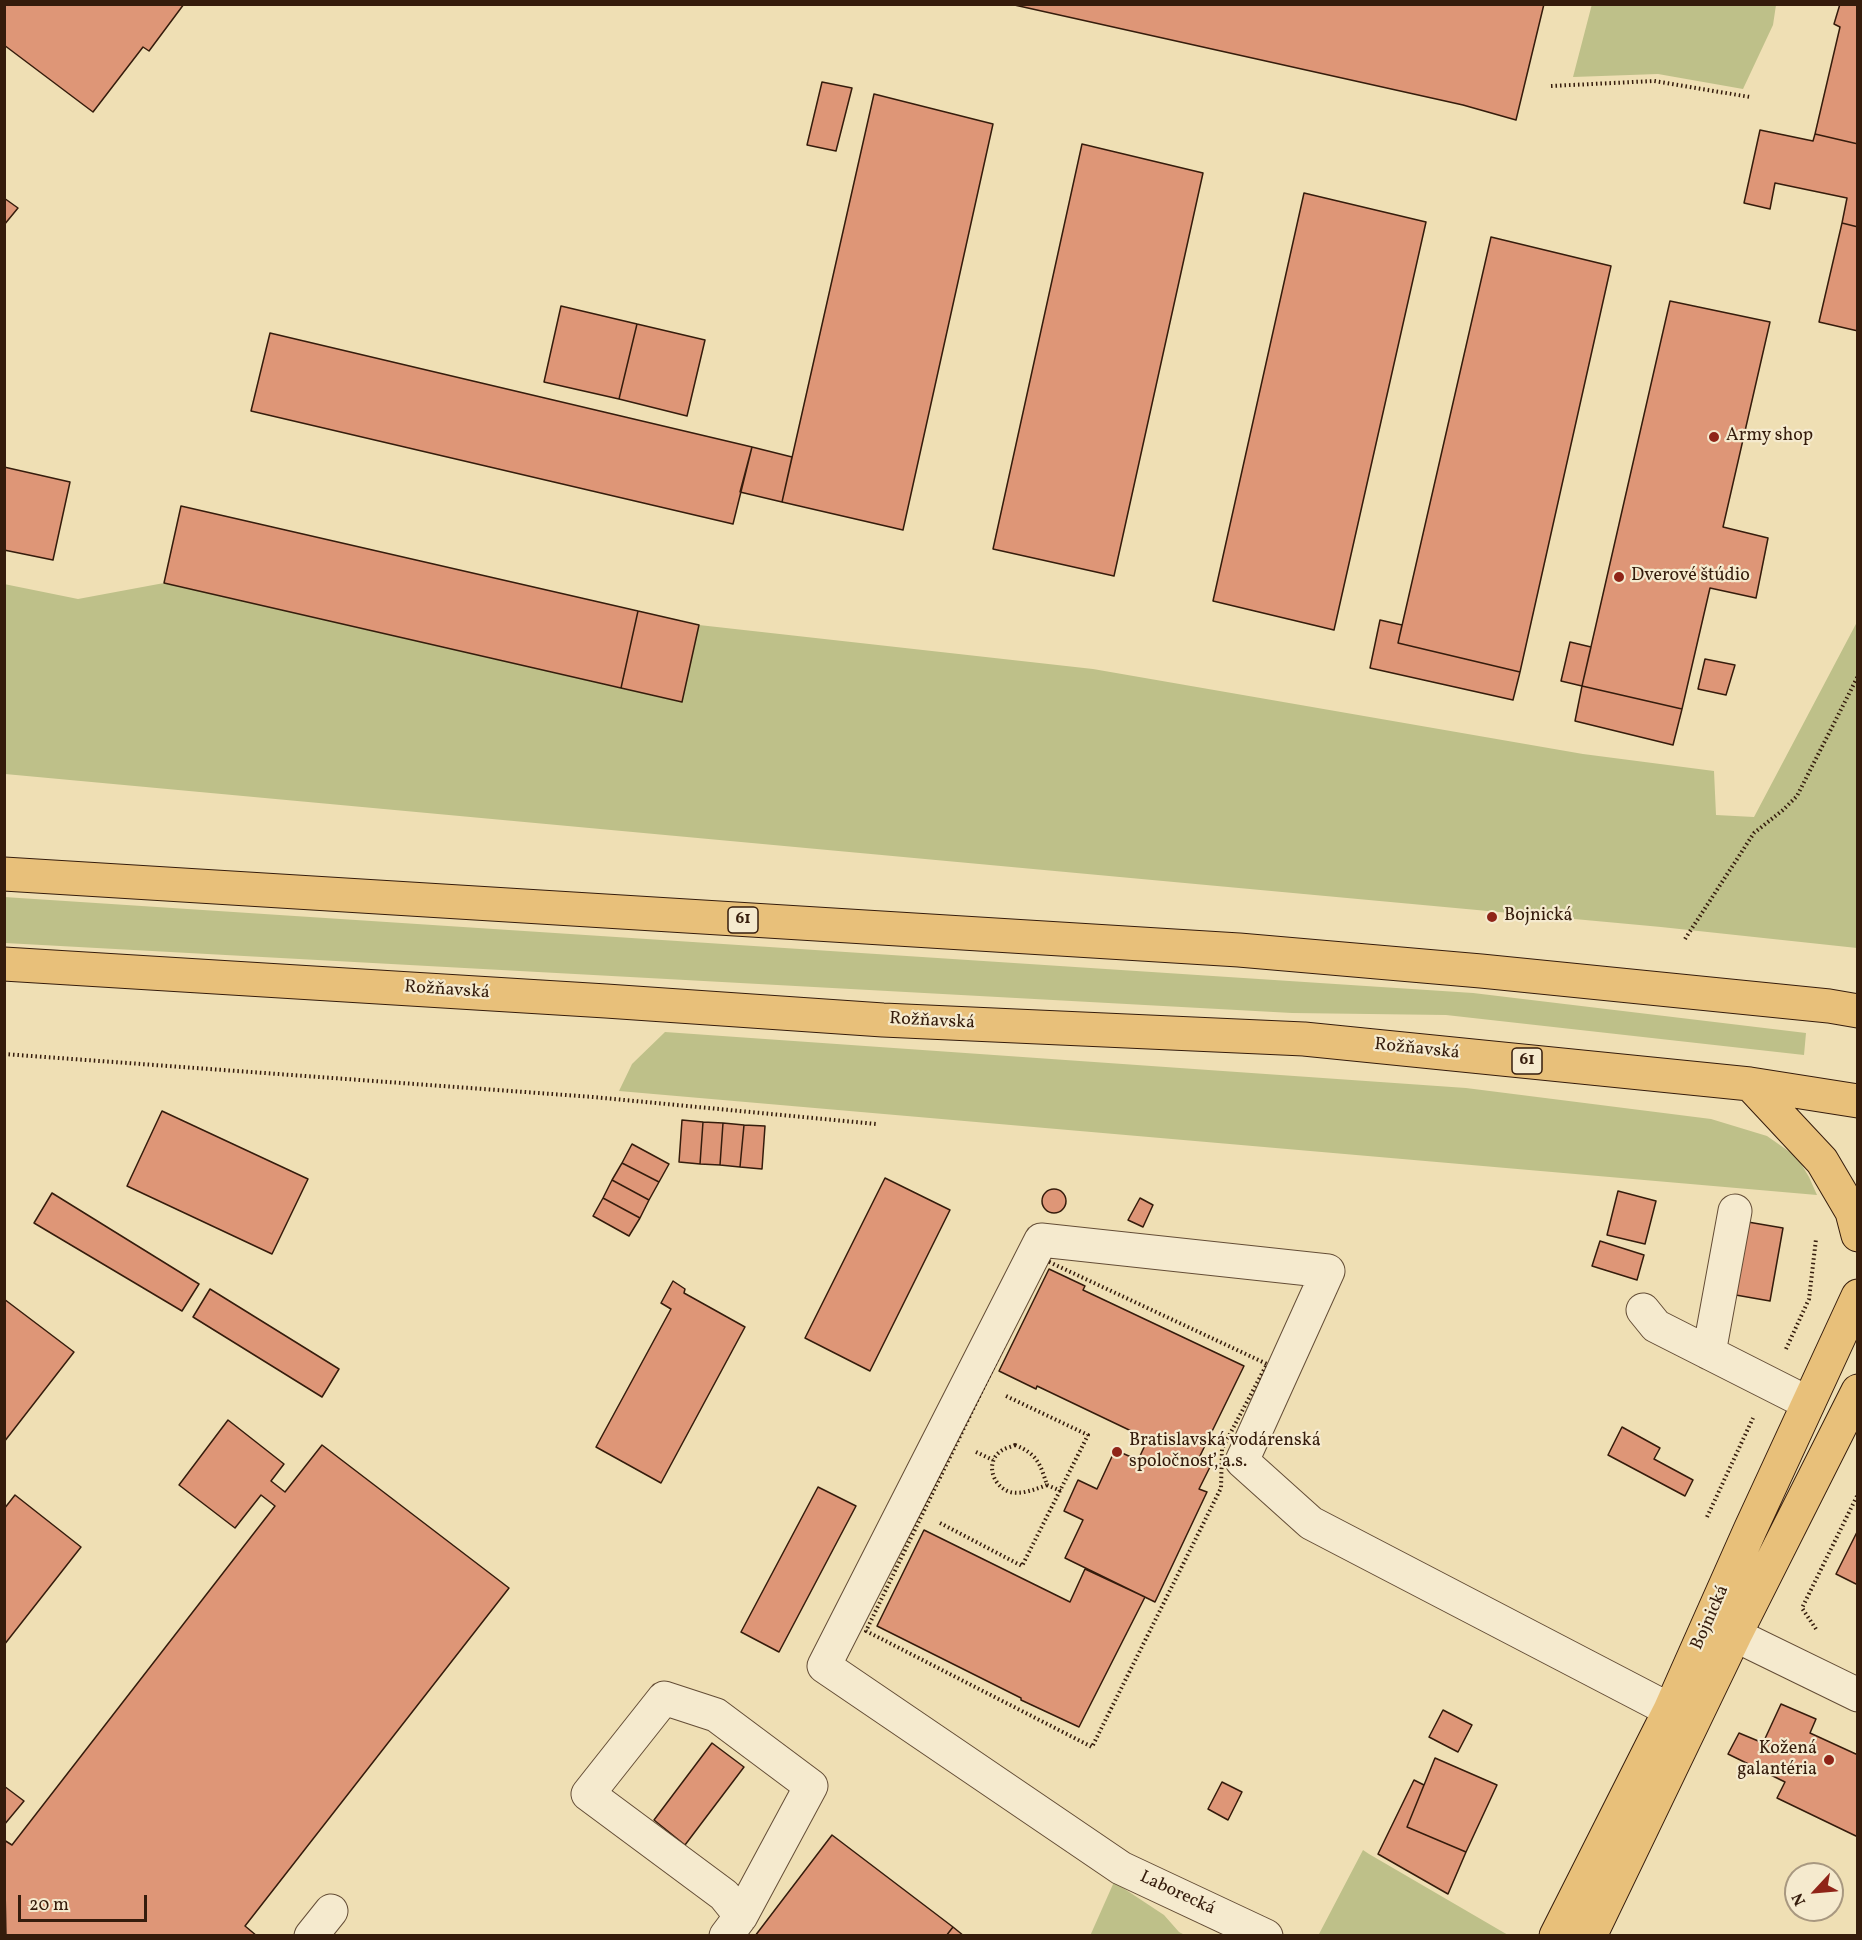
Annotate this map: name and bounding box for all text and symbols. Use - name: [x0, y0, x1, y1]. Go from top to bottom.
- place label: Army shop: [1726, 426, 1813, 448]
- marker: Army shop: [1707, 430, 1721, 444]
- place label: Dverové štúdio: [1631, 566, 1750, 588]
- marker: Dverové štúdio: [1612, 570, 1626, 584]
- place label: Bojnická: [1504, 906, 1572, 928]
- road number: 61: [728, 907, 758, 933]
- marker: Bojnická: [1485, 910, 1499, 924]
- street label: Rožňavská: [404, 977, 490, 1005]
- street label: Rožňavská: [889, 1009, 975, 1035]
- street label: Rožňavská: [1373, 1035, 1461, 1065]
- road number: 61: [1512, 1048, 1542, 1074]
- place label: Bratislavská vodárenská spoločnosť, a.s.: [1129, 1431, 1321, 1474]
- marker: Bratislavská vodárenská spoločnosť, a.s.: [1110, 1445, 1124, 1459]
- street label: Bojnická: [1687, 1582, 1735, 1654]
- place label: Kožená galantéria: [1737, 1739, 1817, 1782]
- marker: Kožená galantéria: [1822, 1753, 1836, 1767]
- north arrow: [1784, 1862, 1844, 1922]
- street label: Laborecká: [1136, 1867, 1218, 1921]
- scale bar: [21, 1883, 150, 1921]
- text: N: [1787, 1889, 1812, 1909]
- text: 20 m: [29, 1893, 69, 1918]

